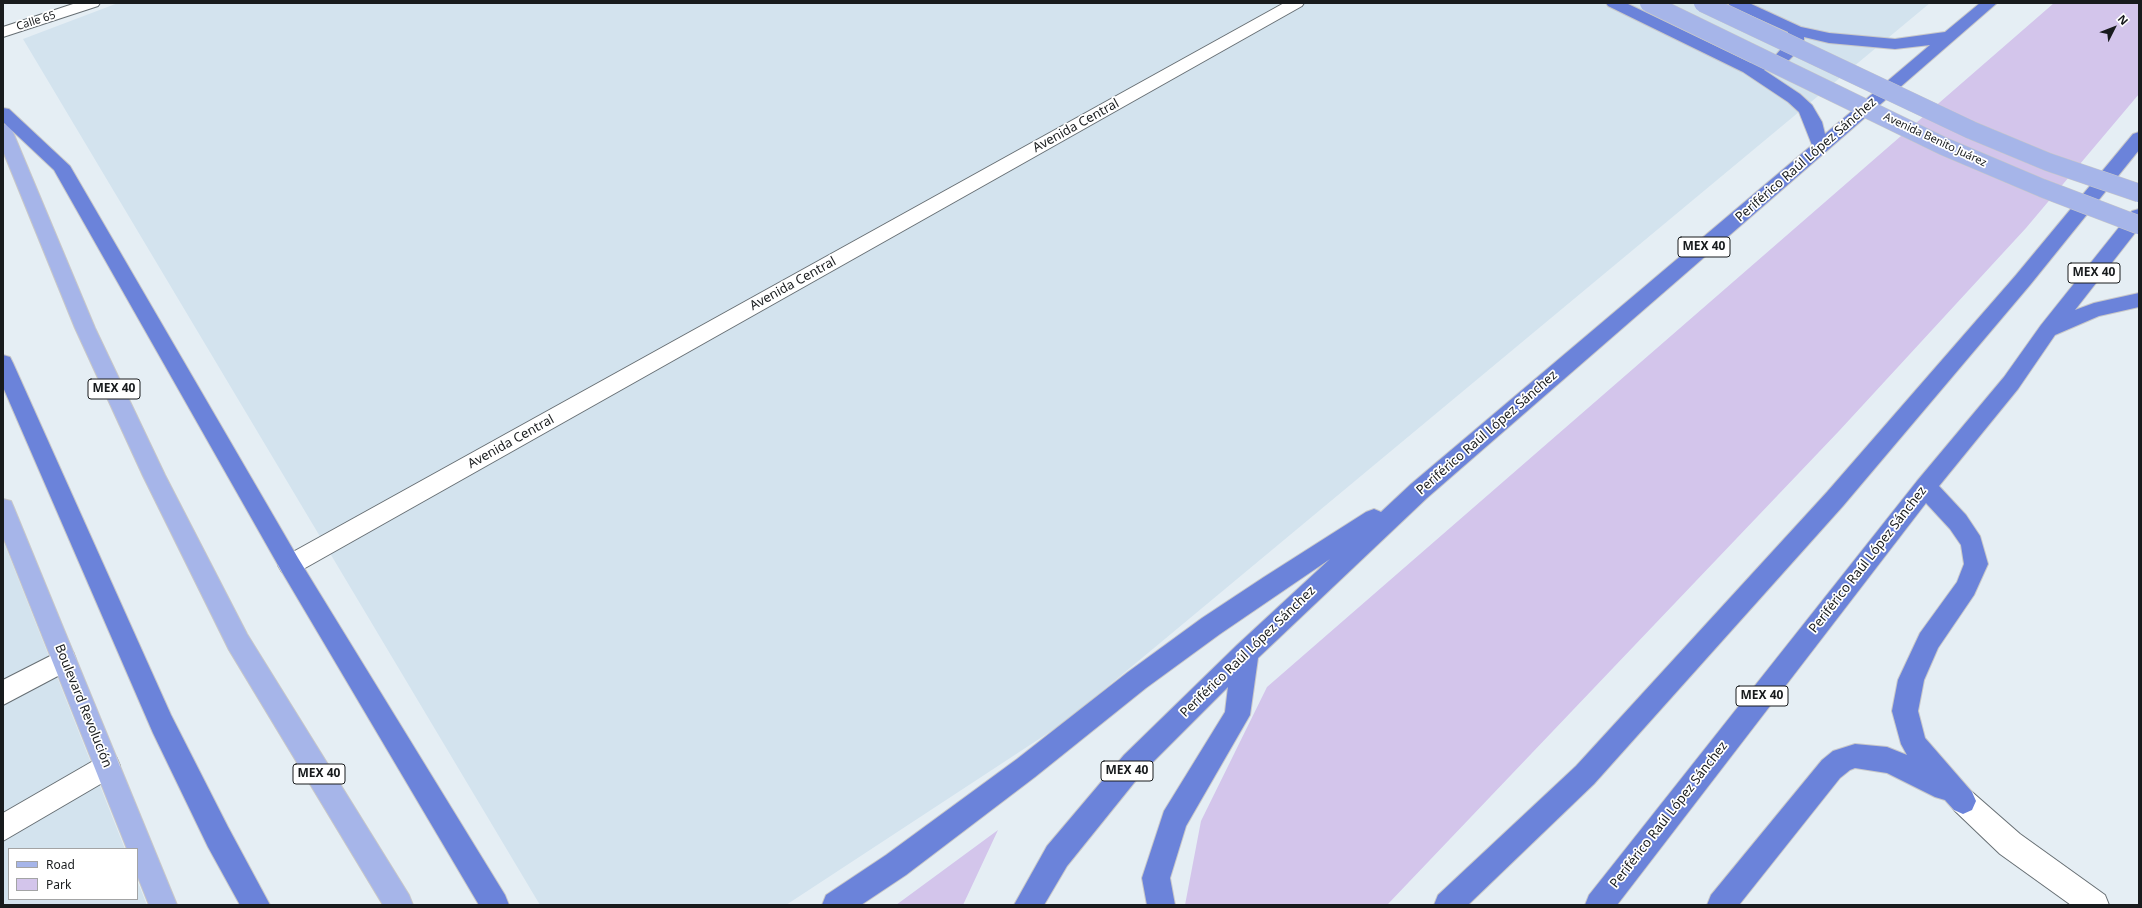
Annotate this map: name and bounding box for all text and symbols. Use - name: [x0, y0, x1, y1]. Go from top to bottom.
- street label: Calle 65: [15, 8, 57, 34]
- north arrow: [2094, 8, 2134, 48]
- text: N: [2115, 11, 2132, 28]
- street label: Periférico Raúl López Sánchez: [1732, 95, 1880, 225]
- street label: Avenida Central: [1030, 96, 1122, 156]
- street label: Avenida Benito Juárez: [1881, 110, 1989, 170]
- road number: MEX 40: [1678, 237, 1730, 257]
- street label: Avenida Central: [747, 254, 839, 314]
- road number: MEX 40: [2068, 263, 2120, 283]
- street label: Periférico Raúl López Sánchez: [1413, 368, 1561, 498]
- road number: MEX 40: [88, 379, 140, 399]
- street label: Avenida Central: [465, 412, 557, 472]
- street label: Periférico Raúl López Sánchez: [1806, 484, 1930, 636]
- street label: Periférico Raúl López Sánchez: [1177, 583, 1319, 721]
- street label: Boulevard Revolución: [51, 642, 115, 770]
- road number: MEX 40: [1736, 686, 1788, 706]
- street label: Periférico Raúl López Sánchez: [1607, 739, 1731, 891]
- road number: MEX 40: [1101, 761, 1153, 781]
- road number: MEX 40: [293, 764, 345, 784]
- legend: [8, 848, 138, 900]
- text: Road: [46, 856, 75, 873]
- text: Park: [46, 876, 71, 893]

